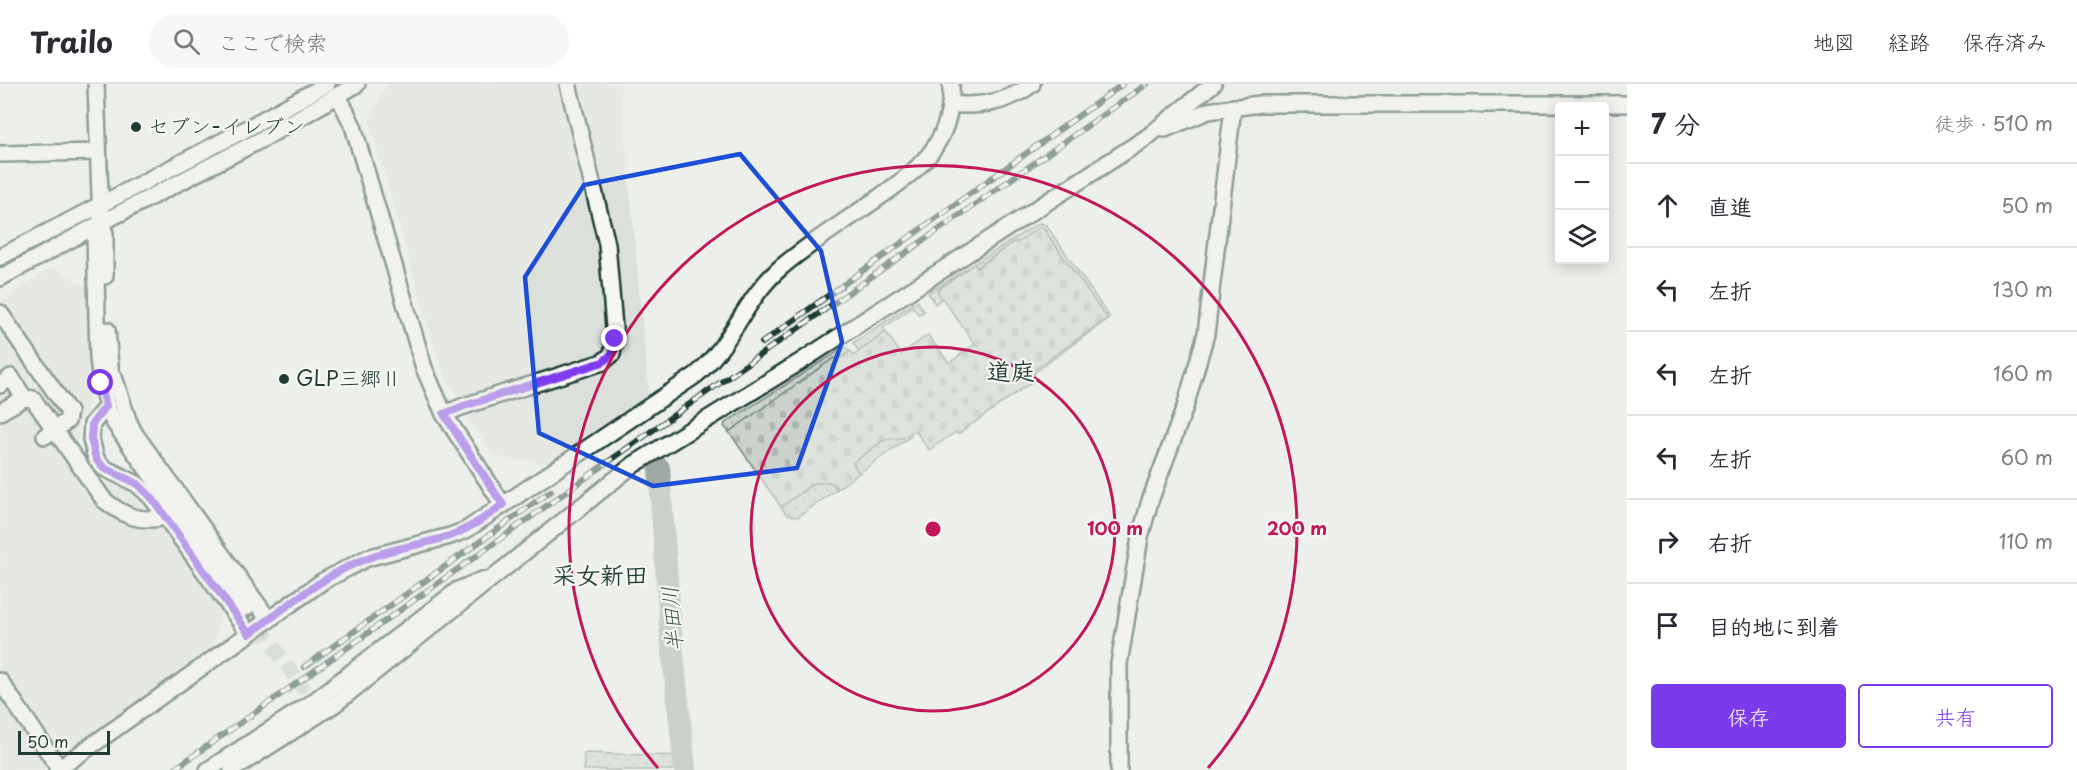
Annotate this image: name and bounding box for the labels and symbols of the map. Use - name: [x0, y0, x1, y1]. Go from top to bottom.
- place label: セブン-イレブン: [148, 109, 305, 141]
- marker: セブン-イレブン: [129, 120, 143, 134]
- route end: [601, 325, 627, 351]
- district label: 道庭: [987, 352, 1035, 388]
- place label: GLP三郷Ⅱ: [296, 361, 402, 393]
- route start: [87, 369, 113, 395]
- marker: GLP三郷Ⅱ: [277, 372, 291, 386]
- text: 100 m: [1087, 514, 1143, 541]
- text: 200 m: [1267, 514, 1327, 541]
- centre of rings: [923, 519, 943, 539]
- district label: 采女新田: [552, 556, 648, 592]
- water label: 半田川: [651, 585, 690, 653]
- scale bar: [18, 728, 110, 756]

